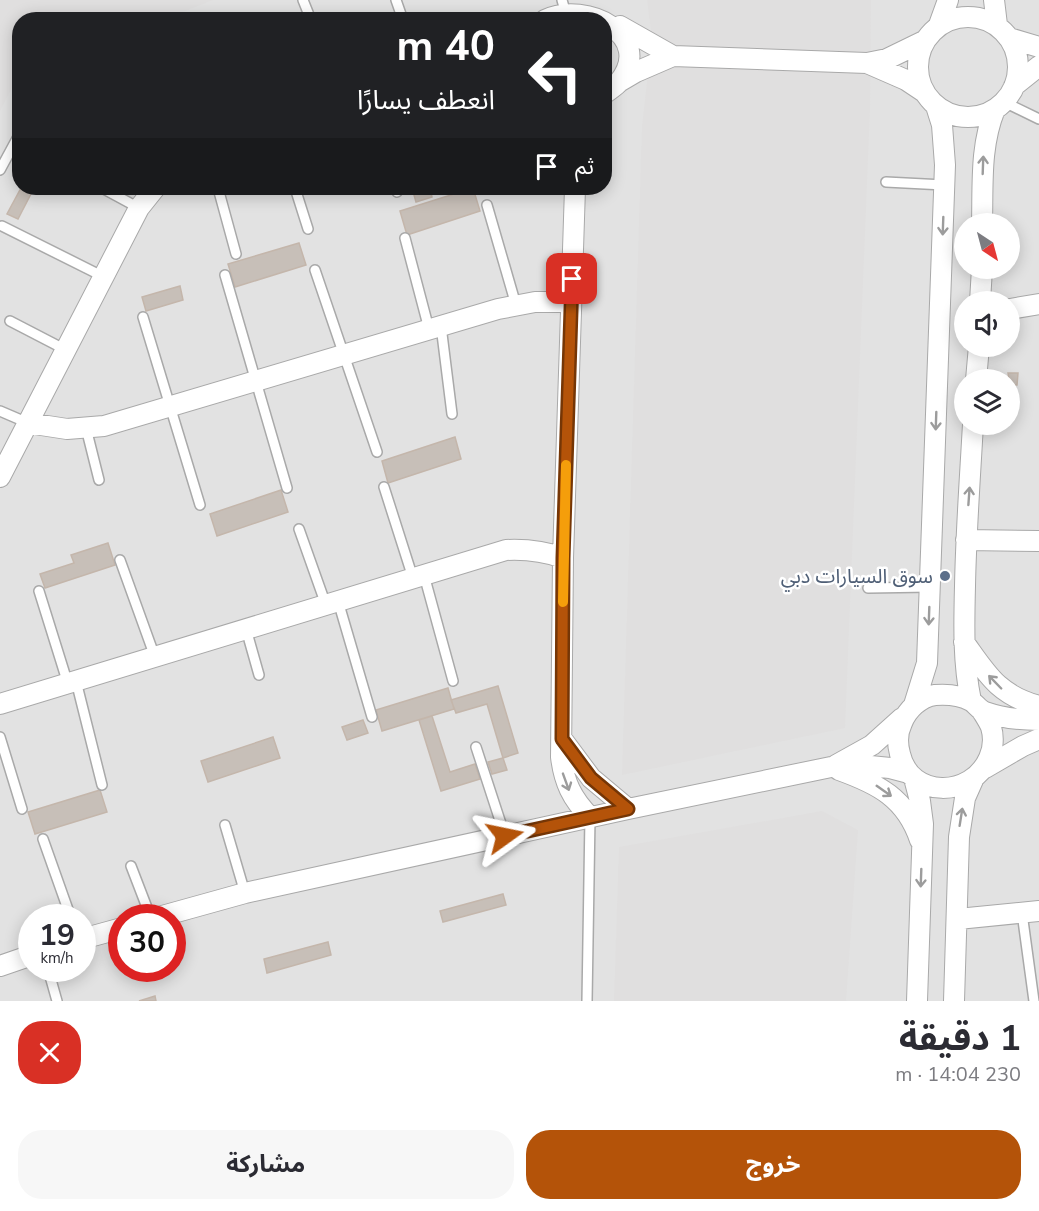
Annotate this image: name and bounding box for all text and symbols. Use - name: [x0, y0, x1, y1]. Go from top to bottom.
- text: 40 m: [396, 18, 495, 75]
- icon: left: [516, 36, 594, 114]
- text: انعطف يسارًا: [357, 82, 495, 119]
- icon: arrive: [530, 150, 563, 183]
- text: ثم: [575, 152, 594, 182]
- one-way arrow: [977, 156, 989, 176]
- north arrow: [954, 213, 1020, 279]
- map controls: [954, 213, 1020, 435]
- one-way arrow: [937, 216, 949, 236]
- pin: [546, 253, 597, 304]
- icon: arrive: [555, 262, 588, 295]
- button: sound: [954, 291, 1020, 357]
- button: layers: [954, 369, 1020, 435]
- one-way arrow: [931, 411, 942, 431]
- one-way arrow: [963, 487, 974, 507]
- place label: سوق السيارات دبي: [781, 563, 933, 592]
- marker: سوق السيارات دبي: [938, 569, 952, 583]
- one-way arrow: [924, 606, 935, 626]
- one-way arrow: [988, 674, 1002, 689]
- one-way arrow: [562, 772, 573, 791]
- one-way arrow: [876, 785, 892, 797]
- position arrow: [473, 804, 537, 868]
- one-way arrow: [956, 807, 967, 827]
- one-way arrow: [915, 867, 927, 887]
- speed limit sign: 30: [108, 904, 186, 982]
- text: 19: [39, 915, 75, 956]
- text: km/h: [40, 948, 74, 968]
- text: 1 دقيقة: [899, 1014, 1021, 1063]
- button: close: [18, 1021, 81, 1084]
- text: 230 m · 14:04: [895, 1061, 1021, 1088]
- button: مشاركة: [18, 1130, 514, 1199]
- button: خروج: [526, 1130, 1021, 1199]

